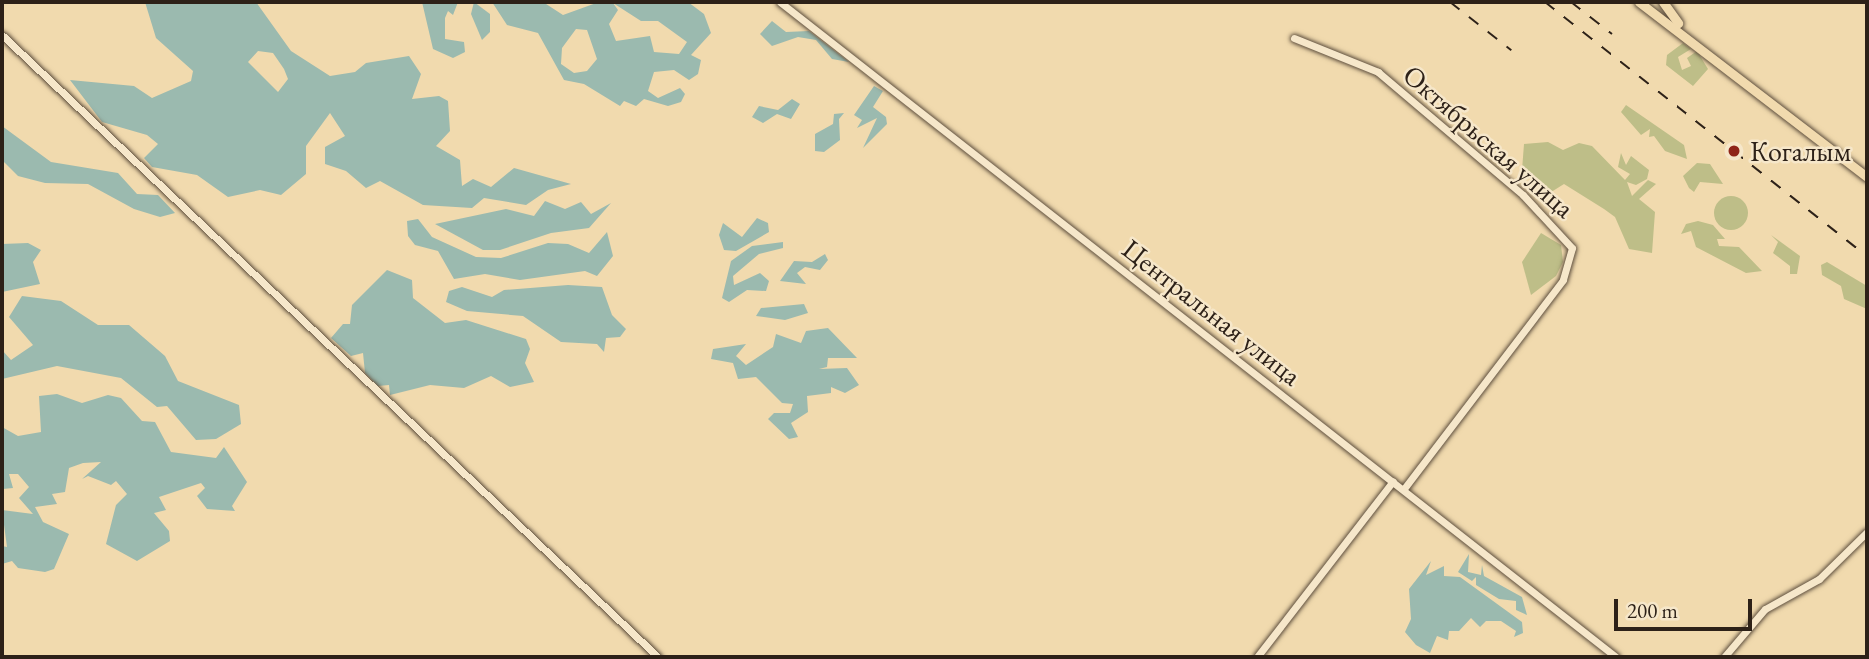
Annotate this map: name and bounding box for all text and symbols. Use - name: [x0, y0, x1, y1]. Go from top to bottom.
- street label: Октябрьская улица: [1397, 58, 1581, 224]
- place label: Когалым: [1750, 134, 1851, 168]
- marker: Когалым: [1724, 141, 1744, 161]
- street label: Центральная улица: [1116, 232, 1308, 392]
- scale bar: [1617, 586, 1755, 630]
- text: 200 m: [1627, 597, 1678, 624]

